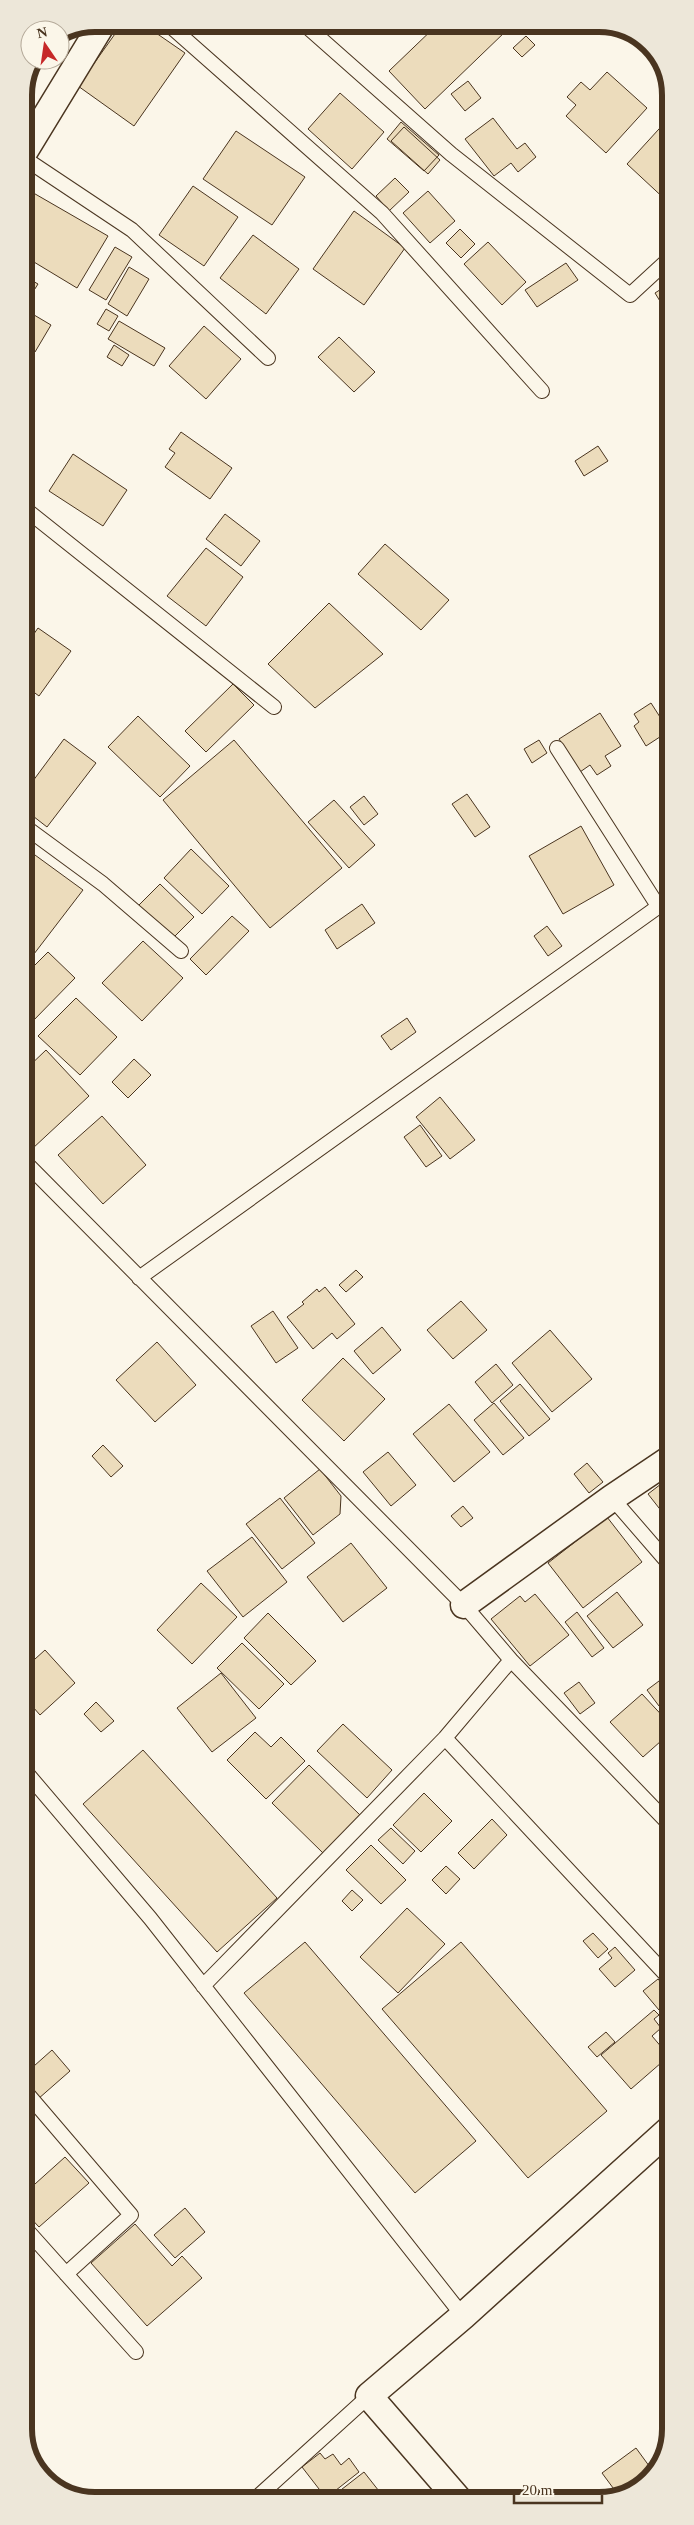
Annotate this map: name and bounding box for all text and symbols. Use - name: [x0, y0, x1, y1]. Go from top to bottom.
- north arrow: [20, 20, 70, 70]
- text: N: [36, 24, 49, 41]
- scale bar: [514, 2472, 602, 2504]
- text: 20 m: [522, 2482, 553, 2498]

